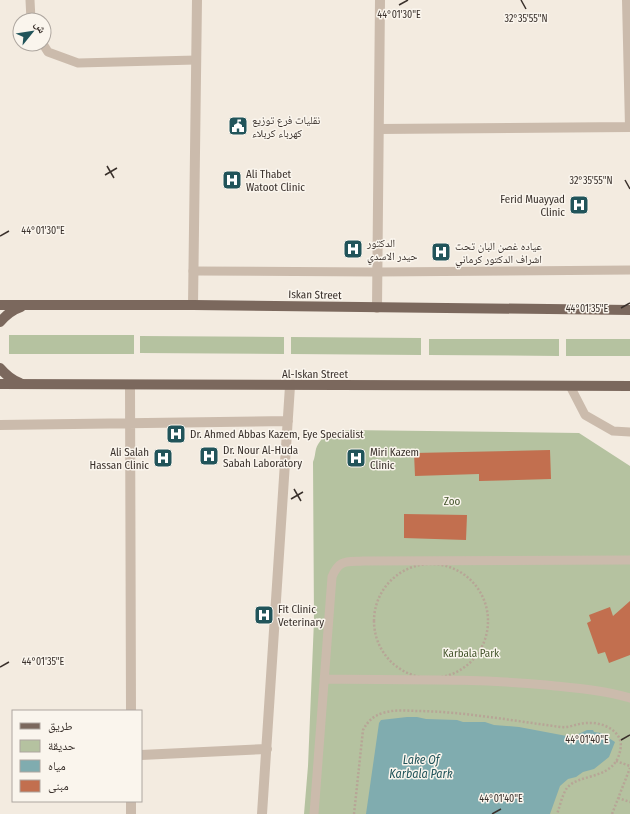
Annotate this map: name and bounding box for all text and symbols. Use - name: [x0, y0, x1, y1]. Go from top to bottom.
- text: 44°01'30"E: [377, 9, 421, 21]
- north arrow: [12, 12, 52, 52]
- text: 32°35'55"N: [504, 13, 548, 25]
- text: ش: [31, 19, 49, 36]
- place label: نقليات فرع توزيع كهرباء كربلاء: [252, 114, 320, 140]
- public building icon: نقليات فرع توزيع كهرباء كربلاء: [227, 115, 249, 137]
- place label: Ali Thabet Watoot Clinic: [246, 168, 305, 194]
- hospital icon: Ali Thabet Watoot Clinic: [221, 169, 243, 191]
- text: 32°35'55"N: [569, 175, 613, 187]
- place label: Ferid Muayyad Clinic: [500, 193, 565, 219]
- hospital icon: Ferid Muayyad Clinic: [568, 194, 590, 216]
- text: 44°01'30"E: [21, 225, 65, 237]
- place label: الدكتور حيدر الاسدي: [366, 237, 418, 264]
- hospital icon: الدكتور حيدر الاسدي: [342, 238, 364, 260]
- place label: عياده غصن البان تحت اشراف الدكتور كرماني: [455, 240, 543, 267]
- hospital icon: عياده غصن البان تحت اشراف الدكتور كرماني: [430, 241, 452, 263]
- street label: Iskan Street: [288, 288, 342, 302]
- text: 44°01'35"E: [566, 303, 609, 315]
- street label: Al-Iskan Street: [282, 368, 348, 381]
- hospital icon: Dr. Ahmed Abbas Kazem, Eye Specialist: [165, 423, 187, 445]
- place label: Dr. Ahmed Abbas Kazem, Eye Specialist: [190, 428, 364, 441]
- place label: Dr. Nour Al-Huda Sabah Laboratory: [223, 444, 302, 470]
- hospital icon: Dr. Nour Al-Huda Sabah Laboratory: [198, 445, 220, 467]
- place label: Ali Salah Hassan Clinic: [90, 446, 149, 472]
- place label: Miri Kazem Clinic: [370, 446, 419, 472]
- hospital icon: Ali Salah Hassan Clinic: [152, 447, 174, 469]
- hospital icon: Miri Kazem Clinic: [345, 447, 367, 469]
- park label: Zoo: [444, 495, 460, 508]
- place label: Fit Clinic Veterinary: [278, 603, 324, 629]
- hospital icon: Fit Clinic Veterinary: [253, 604, 275, 626]
- park label: Karbala Park: [443, 647, 500, 660]
- text: 44°01'35"E: [22, 656, 65, 668]
- legend: [12, 710, 142, 802]
- text: طريق: [48, 719, 73, 733]
- text: 44°01'40"E: [565, 734, 609, 746]
- text: حديقة: [48, 739, 76, 753]
- water label: Lake Of Karbala Park: [389, 753, 453, 781]
- text: مياه: [48, 759, 66, 773]
- text: مبنى: [48, 779, 69, 793]
- text: 44°01'40"E: [479, 793, 523, 805]

